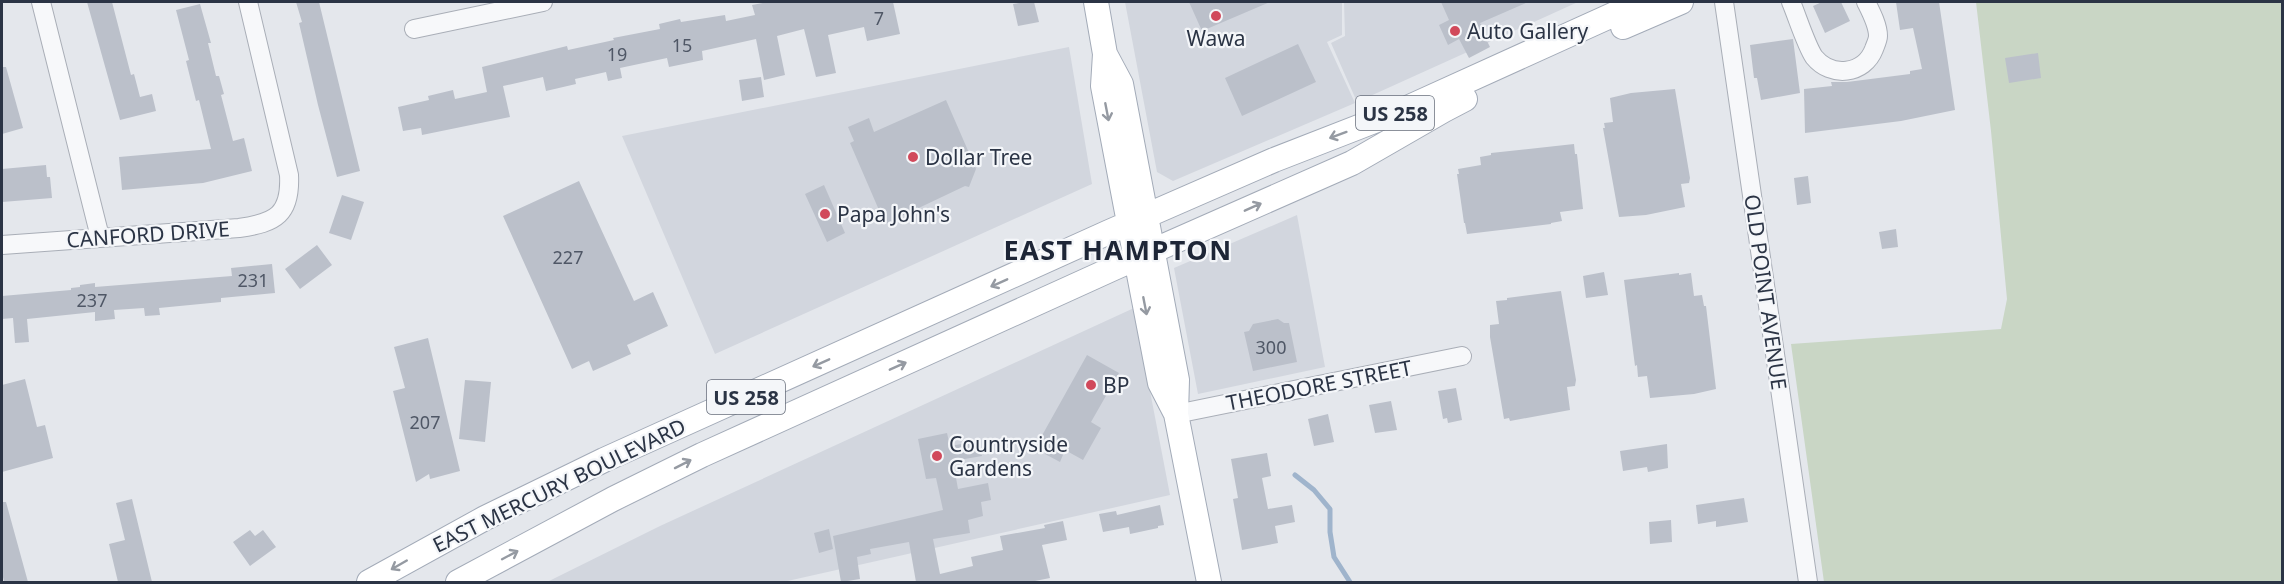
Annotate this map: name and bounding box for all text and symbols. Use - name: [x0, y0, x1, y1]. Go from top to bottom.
- house number: 7: [874, 6, 884, 30]
- marker: Wawa: [1209, 9, 1223, 23]
- place label: Auto Gallery: [1467, 17, 1589, 45]
- place label: Wawa: [1186, 24, 1246, 52]
- marker: Auto Gallery: [1448, 24, 1462, 38]
- house number: 15: [672, 33, 692, 57]
- house number: 19: [607, 42, 627, 66]
- road number: US 258: [1356, 96, 1434, 130]
- one-way arrow: [1102, 101, 1113, 121]
- one-way arrow: [1329, 131, 1348, 142]
- place label: Dollar Tree: [925, 143, 1032, 171]
- marker: Dollar Tree: [906, 150, 920, 164]
- street label: OLD POINT AVENUE: [1738, 192, 1794, 392]
- place label: Papa John's: [837, 200, 950, 228]
- one-way arrow: [1243, 201, 1261, 212]
- marker: Papa John's: [818, 207, 832, 221]
- street label: CANFORD DRIVE: [65, 214, 231, 254]
- district label: EAST HAMPTON: [1003, 231, 1233, 268]
- house number: 227: [553, 245, 583, 269]
- house number: 231: [238, 268, 268, 292]
- one-way arrow: [991, 278, 1009, 289]
- house number: 237: [77, 288, 107, 312]
- one-way arrow: [1140, 296, 1151, 315]
- house number: 300: [1256, 335, 1286, 359]
- street label: THEODORE STREET: [1224, 353, 1415, 417]
- one-way arrow: [813, 358, 831, 369]
- one-way arrow: [889, 359, 907, 371]
- place label: BP: [1103, 371, 1129, 399]
- marker: BP: [1084, 378, 1098, 392]
- road number: US 258: [707, 380, 785, 414]
- house number: 207: [410, 410, 440, 434]
- street label: EAST MERCURY BOULEVARD: [428, 411, 690, 559]
- place label: Countryside Gardens: [949, 430, 1068, 482]
- marker: Countryside Gardens: [930, 449, 944, 463]
- one-way arrow: [673, 458, 691, 470]
- one-way arrow: [501, 549, 518, 561]
- one-way arrow: [391, 559, 408, 571]

